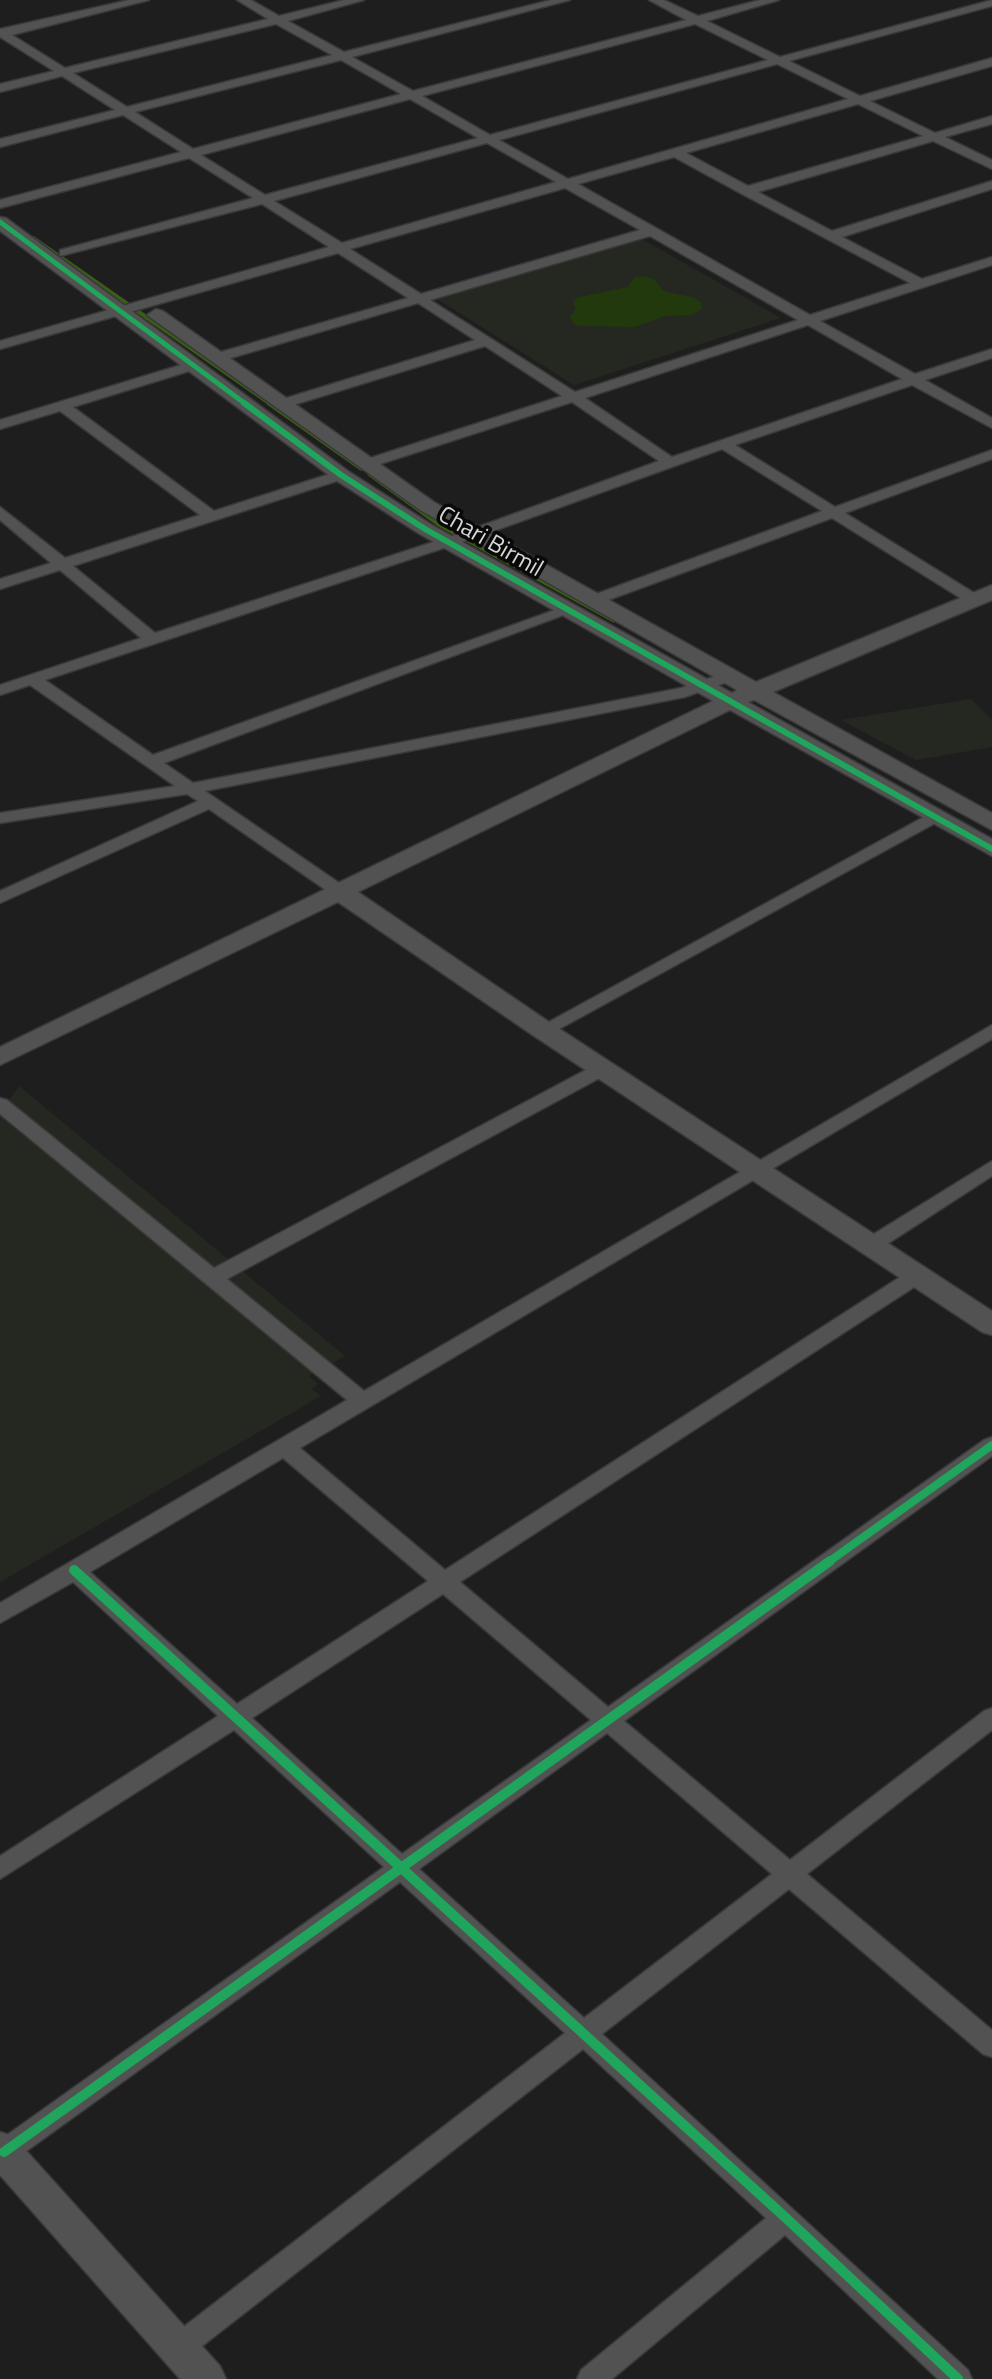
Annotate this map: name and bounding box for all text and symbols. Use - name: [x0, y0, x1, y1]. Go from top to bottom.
- street label: Chari Birmil: [433, 502, 547, 584]

